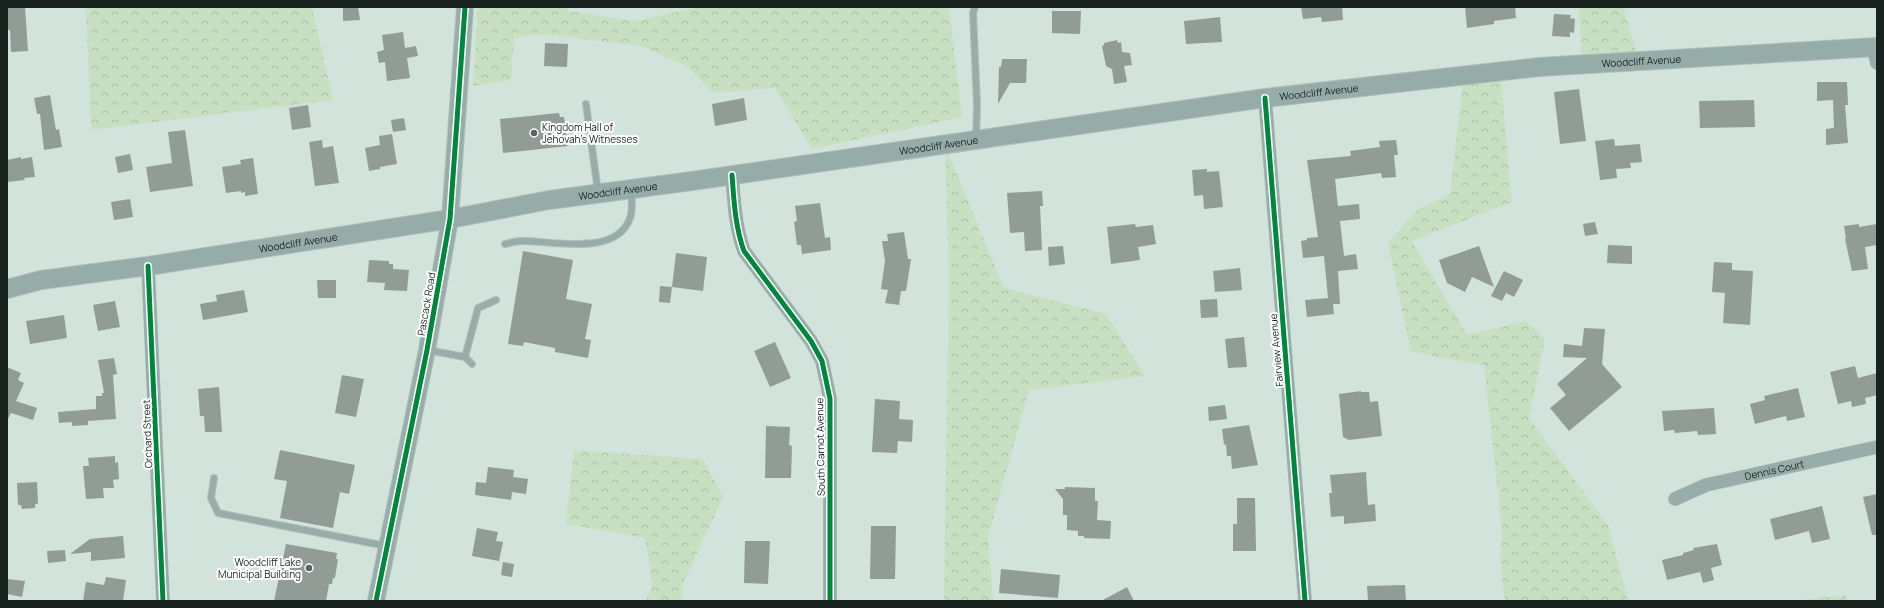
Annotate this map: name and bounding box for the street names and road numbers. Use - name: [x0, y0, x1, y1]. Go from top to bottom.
- street label: Woodcliff Avenue: [1601, 52, 1682, 70]
- street label: Woodcliff Avenue: [1279, 80, 1359, 103]
- street label: Woodcliff Avenue: [898, 133, 979, 158]
- street label: Woodcliff Avenue: [578, 179, 658, 203]
- street label: Woodcliff Avenue: [258, 230, 339, 256]
- street label: Pascack Road: [414, 271, 438, 337]
- street label: Fairview Avenue: [1266, 313, 1286, 387]
- street label: South Carnot Avenue: [812, 398, 828, 496]
- street label: Orchard Street: [139, 399, 155, 469]
- street label: Dennis Court: [1743, 456, 1805, 483]

